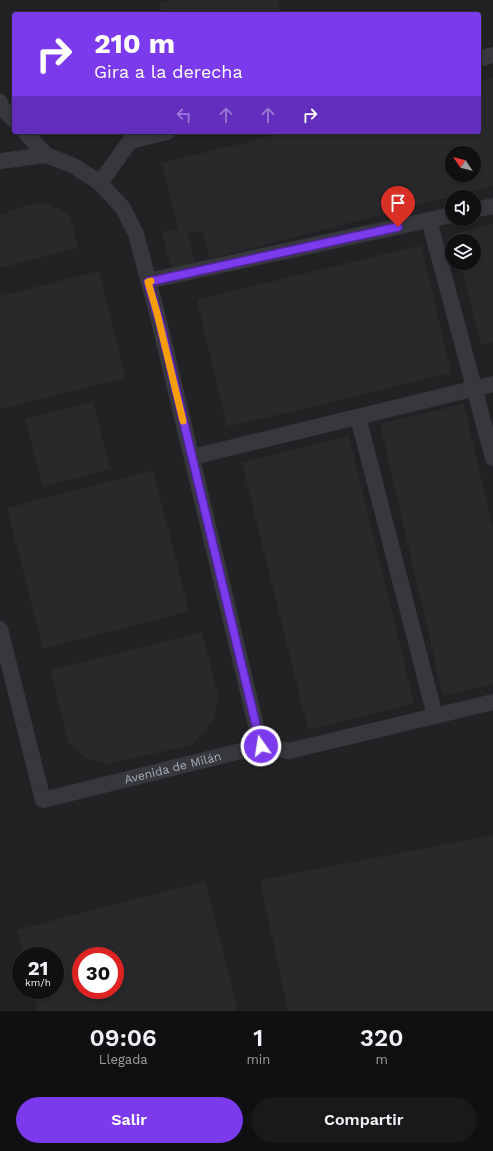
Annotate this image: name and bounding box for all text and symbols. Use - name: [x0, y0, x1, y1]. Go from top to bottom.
- text: 210 m: [94, 27, 175, 60]
- icon: right: [28, 28, 80, 80]
- text: Gira a la derecha: [94, 61, 243, 82]
- icon: left: [173, 104, 195, 126]
- icon: ahead: [215, 104, 237, 126]
- icon: ahead: [257, 104, 279, 126]
- icon: right: [299, 104, 321, 126]
- north arrow: [445, 146, 481, 182]
- map controls: [445, 146, 481, 270]
- pin: [381, 186, 415, 227]
- button: sound: [445, 190, 481, 226]
- icon: arrive: [387, 192, 409, 214]
- button: layers: [445, 234, 481, 270]
- position arrow: [240, 725, 282, 767]
- street label: Avenida de Milán: [123, 749, 223, 787]
- speed limit sign: 30: [72, 947, 124, 999]
- text: 21: [28, 956, 48, 980]
- text: km/h: [25, 977, 51, 988]
- text: 09:06: [90, 1024, 157, 1052]
- text: 1: [253, 1024, 263, 1052]
- text: 320: [360, 1024, 403, 1052]
- text: Llegada: [99, 1052, 148, 1067]
- text: min: [246, 1052, 270, 1067]
- text: m: [375, 1052, 388, 1067]
- button: Salir: [16, 1097, 243, 1143]
- button: Compartir: [251, 1097, 477, 1143]

